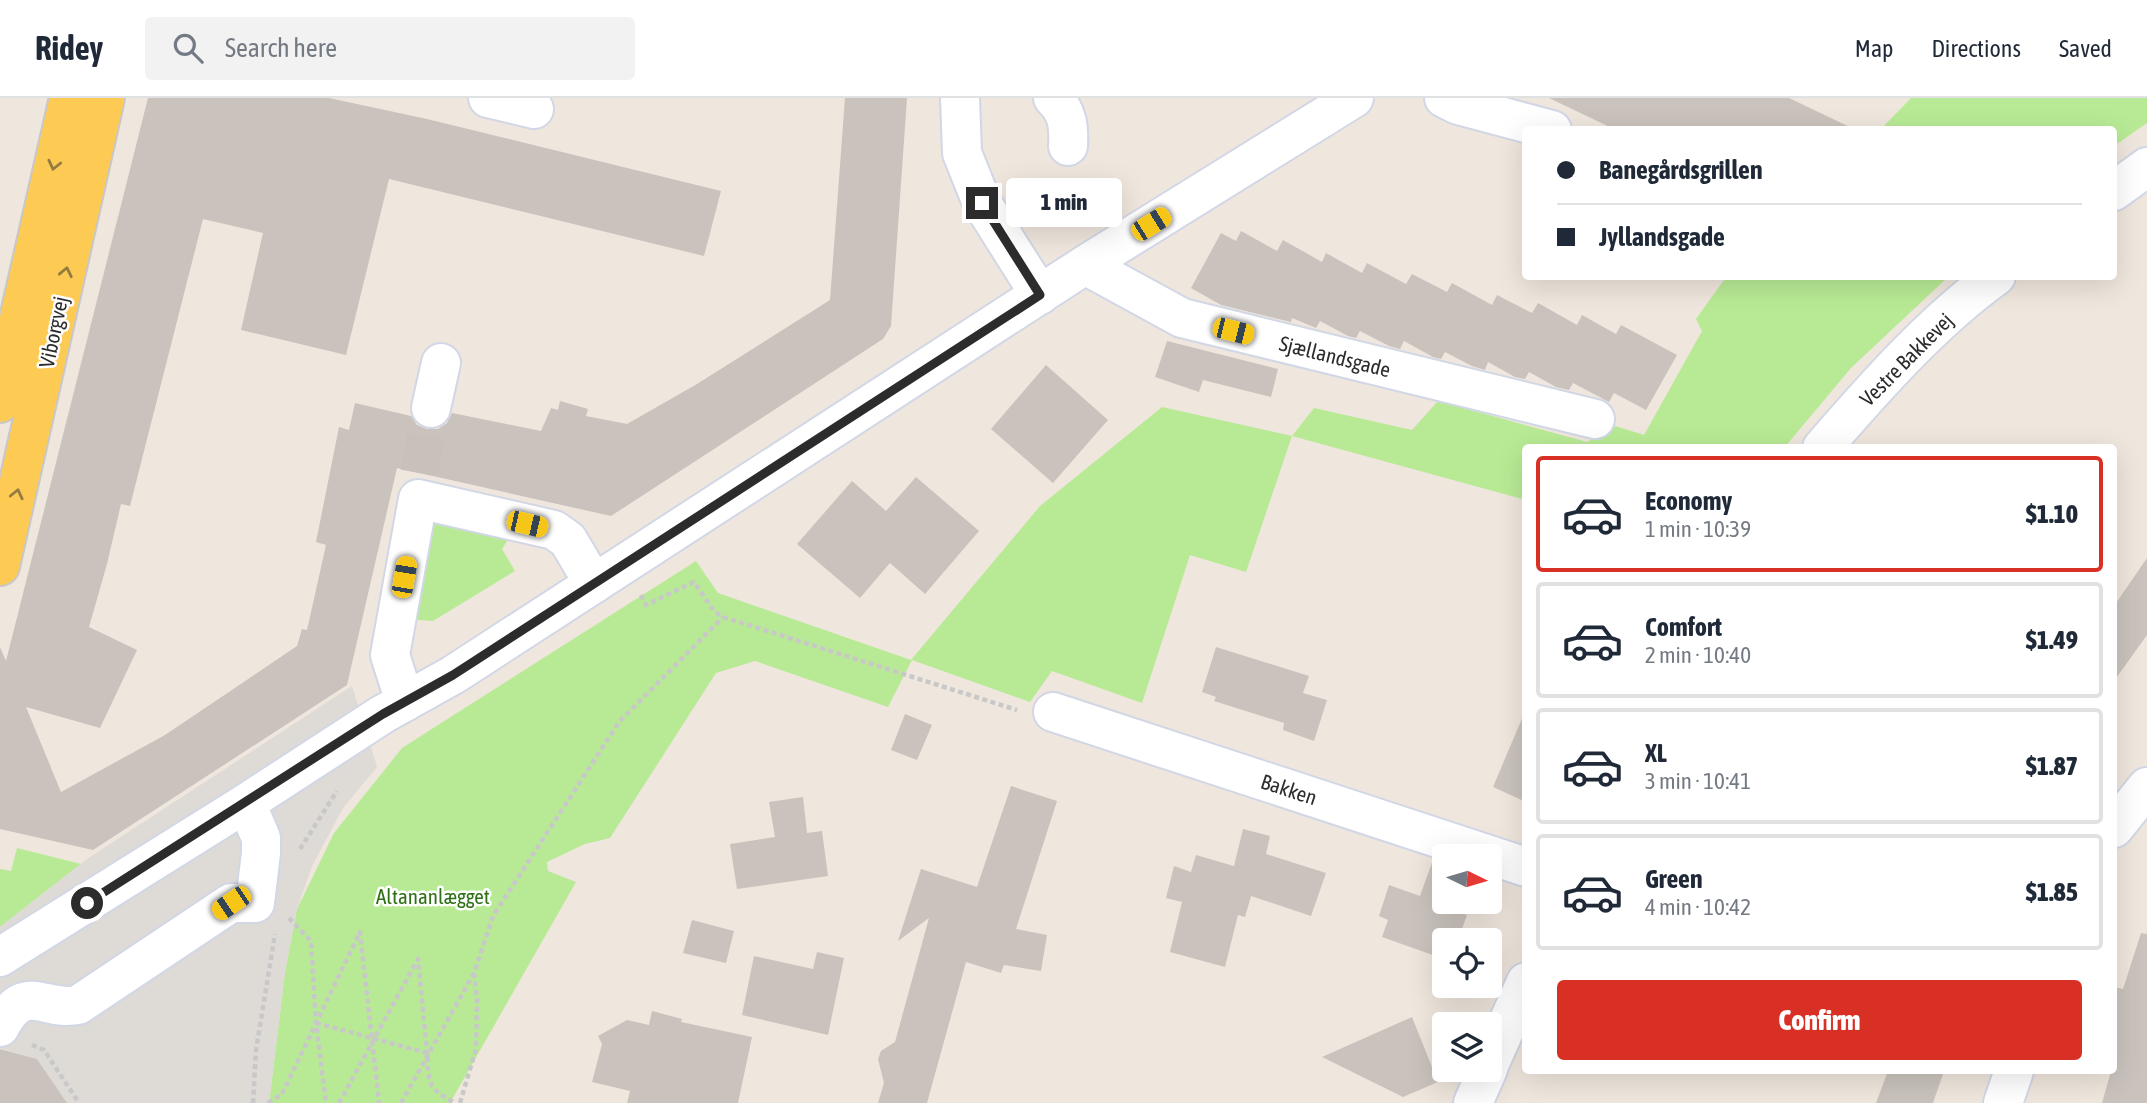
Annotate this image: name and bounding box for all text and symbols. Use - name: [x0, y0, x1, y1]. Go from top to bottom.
- search box: [145, 17, 635, 80]
- text: Ridey: [35, 29, 103, 67]
- icon: search: [169, 29, 207, 67]
- text: Search here: [225, 33, 337, 63]
- text: Map: [1855, 35, 1893, 62]
- text: Directions: [1931, 35, 2021, 62]
- text: Saved: [2059, 35, 2112, 62]
- text: Banegårdsgrillen: [1599, 155, 1763, 185]
- one-way arrow: [48, 158, 62, 170]
- callout: 1 min: [1006, 178, 1122, 228]
- route end: [966, 187, 998, 219]
- text: 1 min: [1041, 189, 1087, 215]
- car: [1128, 204, 1175, 244]
- text: Jyllandsgade: [1599, 222, 1725, 252]
- one-way arrow: [58, 266, 73, 278]
- street label: Viborgvej: [34, 294, 72, 370]
- street label: Vestre Bakkevej: [1855, 308, 1957, 410]
- car: [1211, 316, 1256, 346]
- street label: Sjællandsgade: [1277, 331, 1393, 381]
- icon: car: [1561, 483, 1624, 546]
- text: Economy: [1645, 486, 1732, 516]
- one-way arrow: [9, 488, 23, 500]
- text: $1.10: [2026, 499, 2078, 529]
- car: [505, 509, 550, 539]
- text: 1 min · 10:39: [1645, 516, 1751, 542]
- car: [391, 554, 418, 600]
- icon: car: [1561, 609, 1624, 672]
- text: Comfort: [1645, 612, 1722, 642]
- text: $1.49: [2026, 625, 2078, 655]
- text: 2 min · 10:40: [1645, 642, 1751, 668]
- icon: car: [1561, 735, 1624, 798]
- text: XL: [1645, 738, 1667, 768]
- text: $1.87: [2026, 751, 2078, 781]
- text: 3 min · 10:41: [1645, 768, 1751, 794]
- street label: Bakken: [1258, 769, 1320, 809]
- north arrow: [1432, 844, 1502, 914]
- map controls: [1432, 844, 1502, 1082]
- icon: car: [1561, 861, 1624, 924]
- text: Green: [1645, 864, 1703, 894]
- text: $1.85: [2026, 877, 2078, 907]
- car: [208, 883, 255, 923]
- park label: Altananlægget: [376, 884, 490, 908]
- route start: [71, 887, 103, 919]
- text: 4 min · 10:42: [1645, 894, 1751, 920]
- button: locate: [1432, 928, 1502, 998]
- button: Confirm: [1557, 980, 2082, 1060]
- button: layers: [1432, 1012, 1502, 1082]

